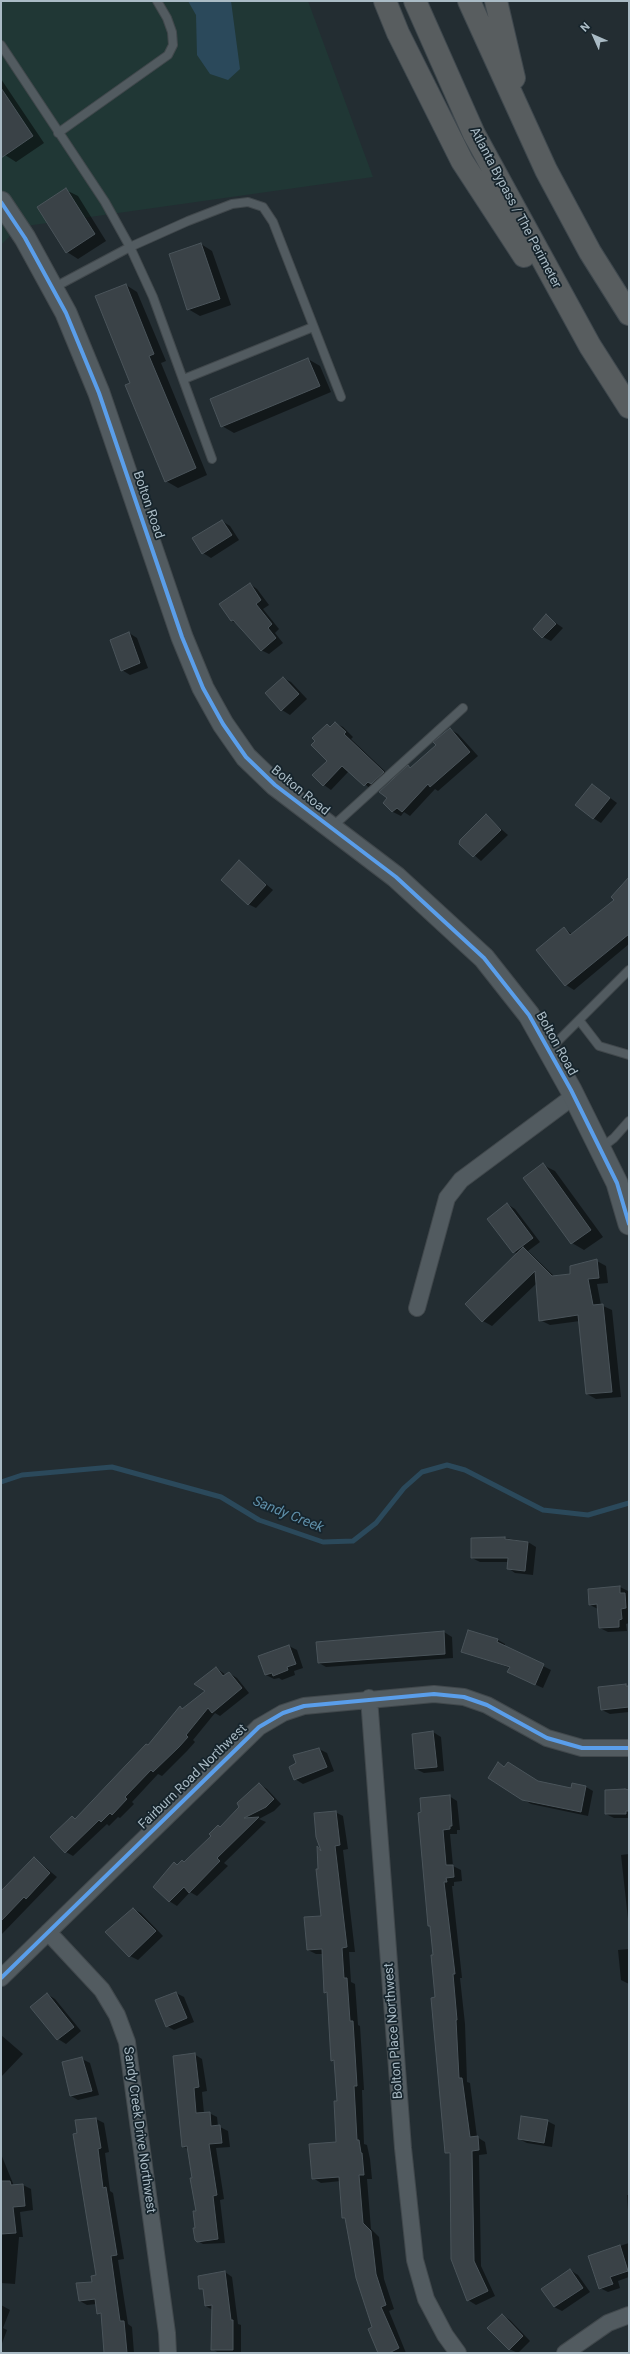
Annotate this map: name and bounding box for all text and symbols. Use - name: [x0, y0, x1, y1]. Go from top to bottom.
- north arrow: [574, 16, 614, 56]
- text: N: [578, 20, 592, 35]
- street label: Atlanta Bypass / The Perimeter: [466, 125, 564, 291]
- street label: Bolton Road: [129, 469, 167, 541]
- street label: Bolton Road: [268, 763, 332, 819]
- street label: Bolton Road: [532, 1009, 580, 1079]
- water label: Sandy Creek: [250, 1493, 326, 1537]
- street label: Fairburn Road Northwest: [136, 1721, 250, 1833]
- street label: Bolton Place Northwest: [381, 1962, 407, 2100]
- street label: Sandy Creek Drive Northwest: [120, 2046, 158, 2214]

